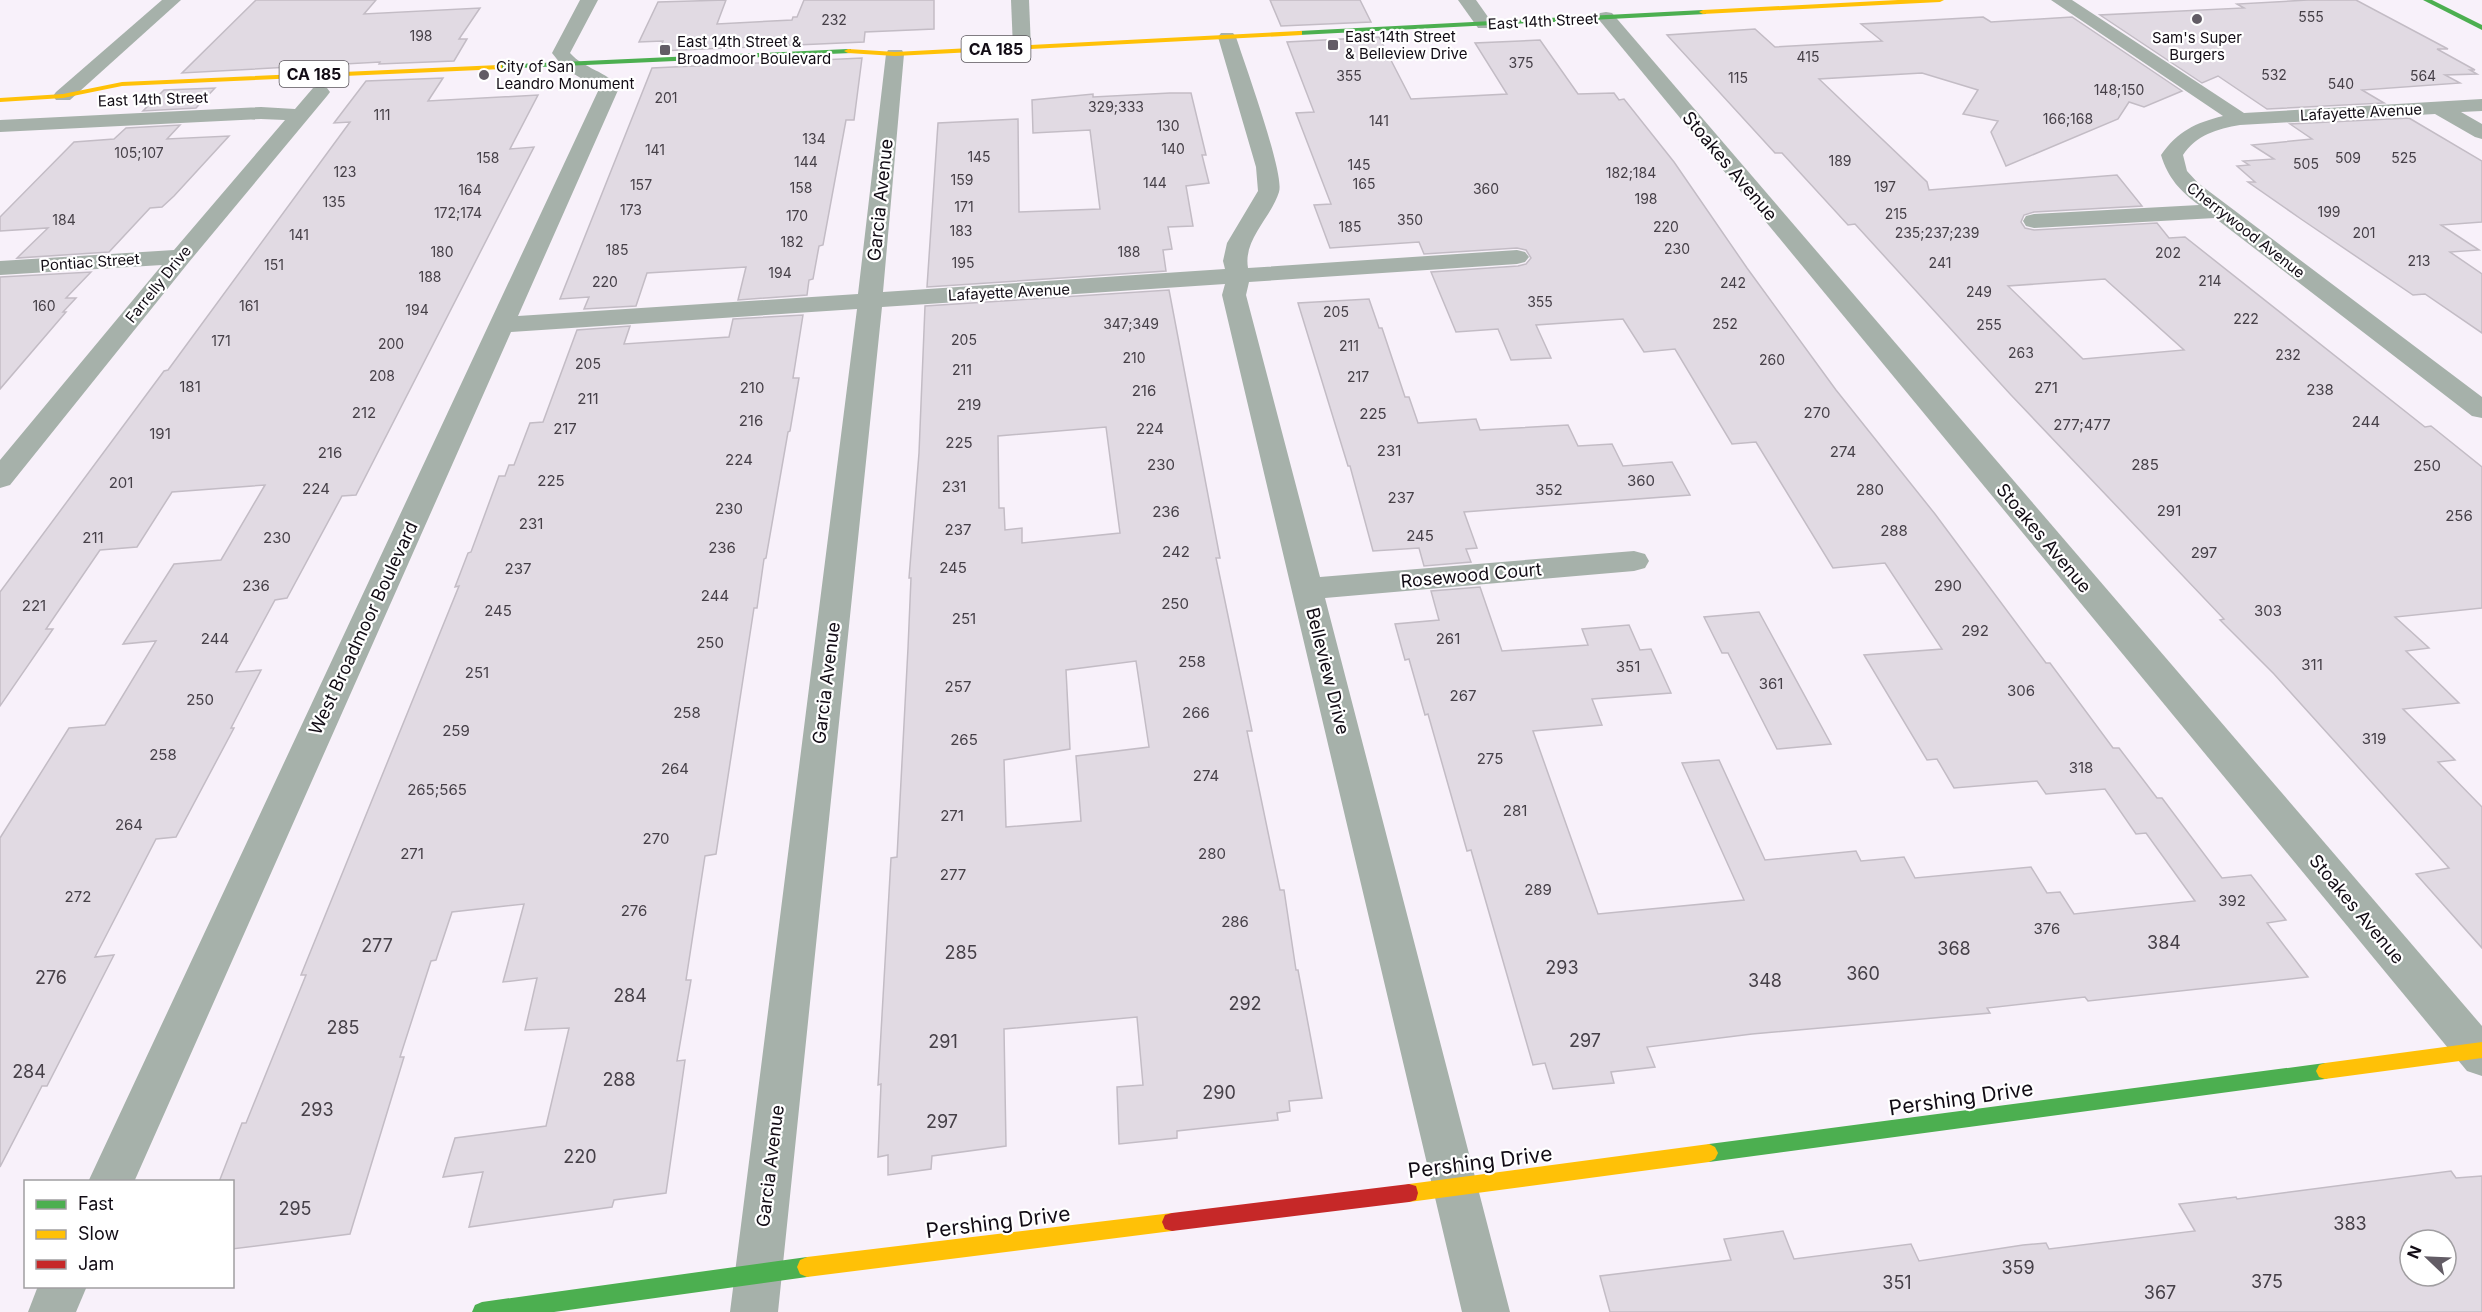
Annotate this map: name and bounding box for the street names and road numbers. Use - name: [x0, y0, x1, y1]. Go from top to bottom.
- street label: East 14th Street: [1487, 9, 1599, 33]
- road number: CA 185: [962, 36, 1030, 62]
- road number: CA 185: [280, 61, 348, 87]
- street label: East 14th Street: [97, 88, 209, 110]
- street label: Lafayette Avenue: [2299, 99, 2423, 125]
- street label: Stoakes Avenue: [1678, 107, 1782, 225]
- street label: Garcia Avenue: [863, 138, 897, 262]
- street label: Cherrywood Avenue: [2183, 178, 2309, 282]
- street label: Farrelly Drive: [121, 241, 195, 327]
- street label: Pontiac Street: [40, 249, 140, 275]
- street label: Lafayette Avenue: [947, 279, 1071, 305]
- street label: Stoakes Avenue: [1992, 479, 2096, 597]
- street label: West Broadmoor Boulevard: [304, 518, 422, 738]
- street label: Rosewood Court: [1400, 558, 1542, 592]
- street label: Belleview Drive: [1302, 605, 1354, 737]
- street label: Garcia Avenue: [808, 621, 844, 745]
- street label: Stoakes Avenue: [2305, 850, 2409, 968]
- street label: Pershing Drive: [1887, 1076, 2035, 1120]
- street label: Garcia Avenue: [752, 1104, 788, 1228]
- street label: Pershing Drive: [1406, 1141, 1554, 1183]
- street label: Pershing Drive: [924, 1201, 1072, 1243]

